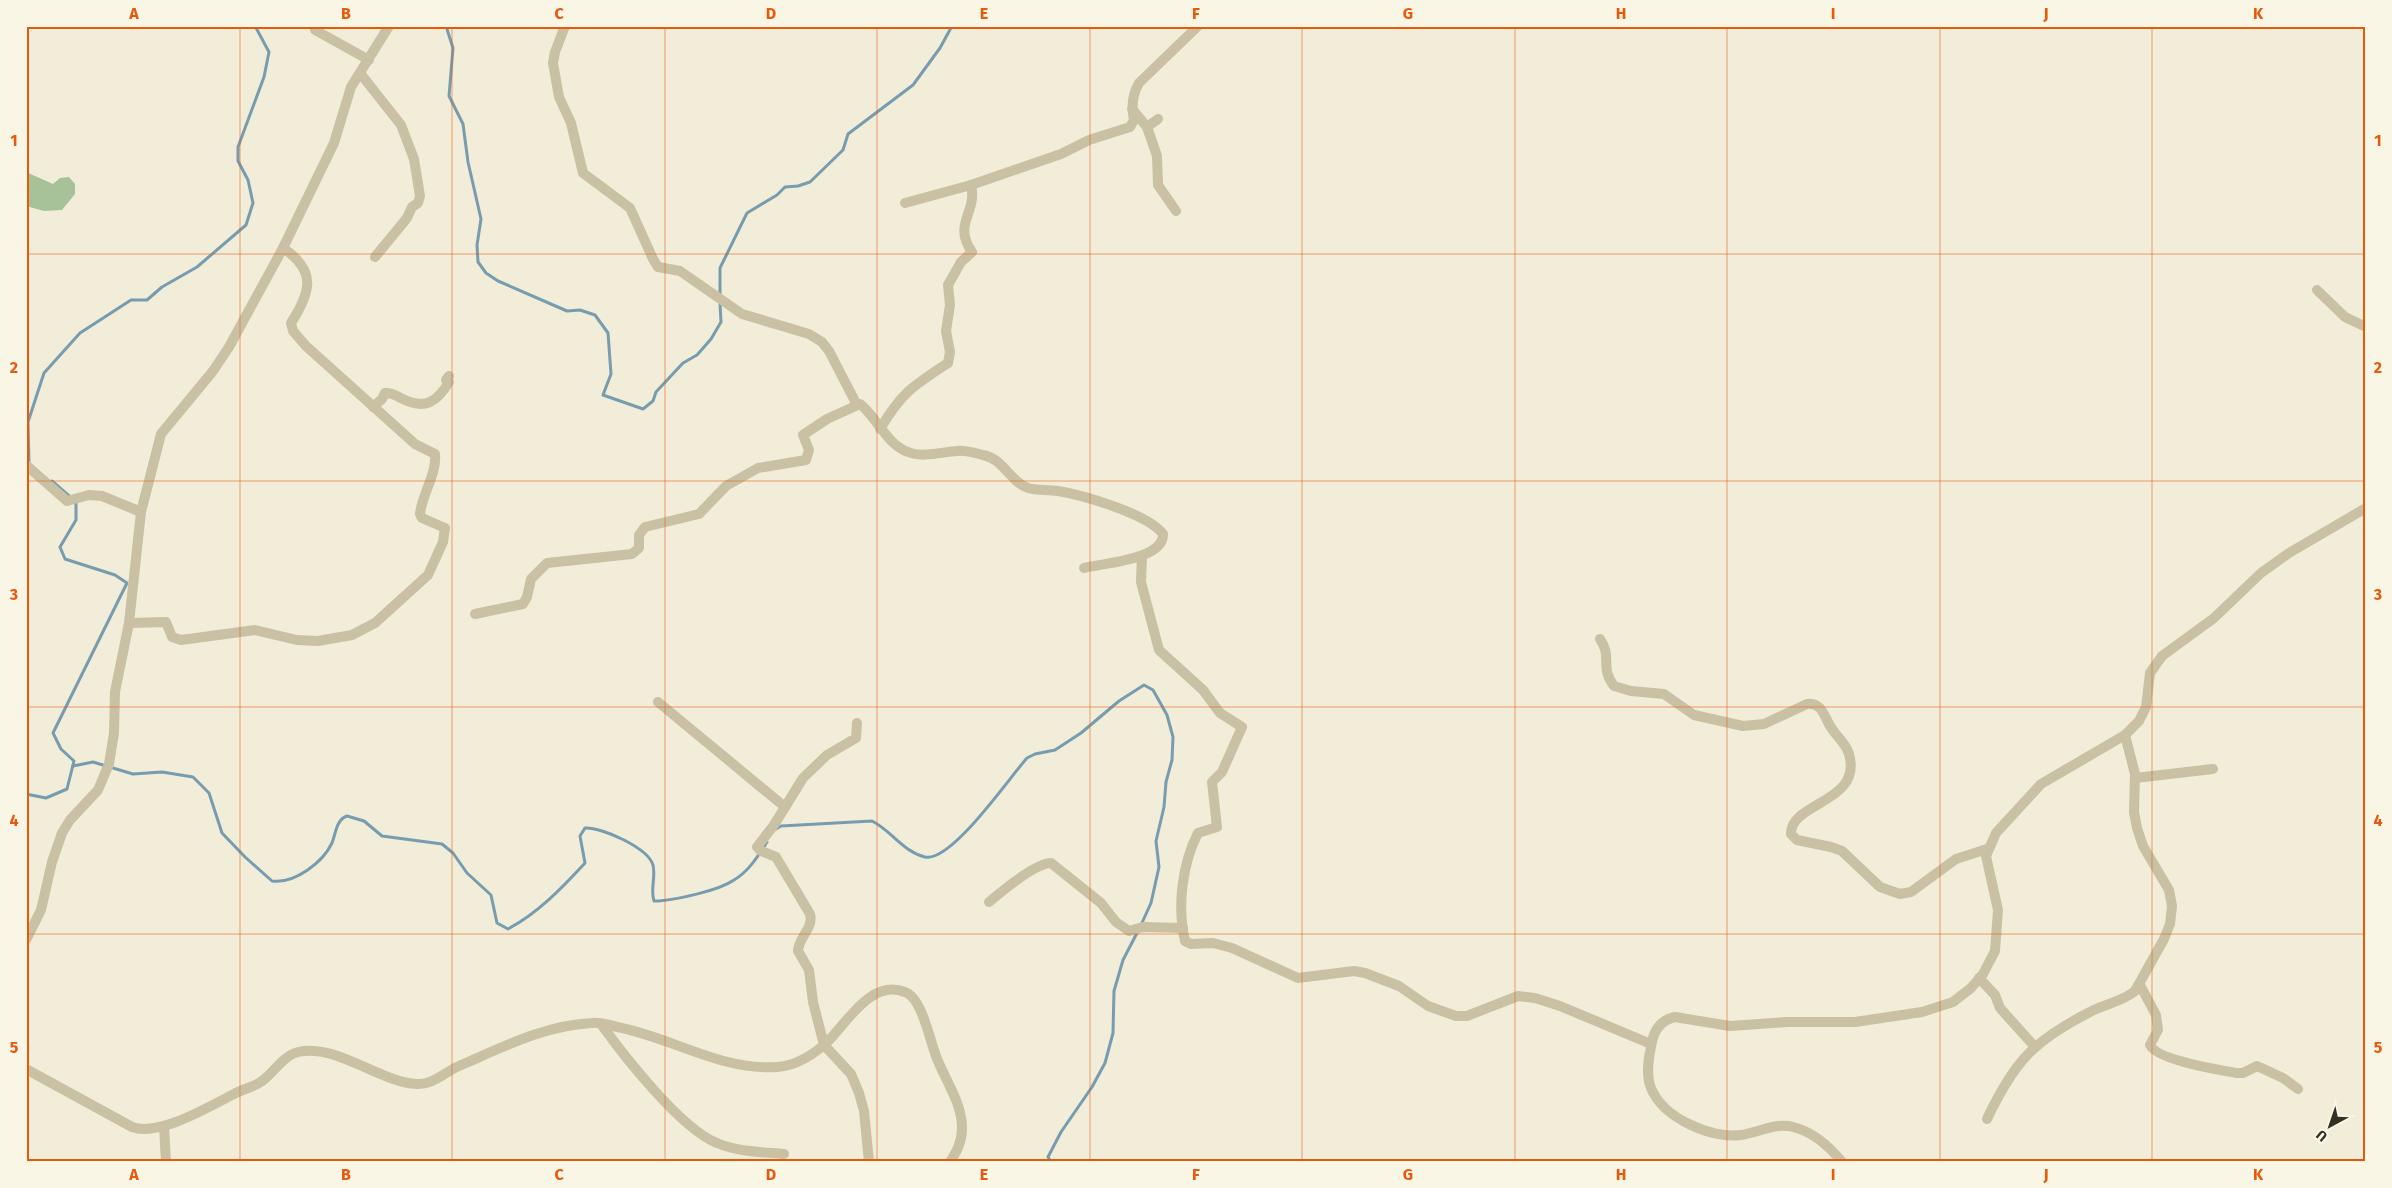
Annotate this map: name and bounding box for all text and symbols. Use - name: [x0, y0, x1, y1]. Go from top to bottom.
- text: A: [128, 4, 139, 23]
- text: B: [341, 4, 351, 23]
- text: C: [554, 4, 564, 23]
- text: D: [766, 4, 776, 23]
- text: E: [980, 4, 988, 23]
- text: F: [1192, 4, 1200, 23]
- text: G: [1403, 4, 1413, 23]
- text: H: [1616, 4, 1626, 23]
- text: I: [1831, 4, 1835, 23]
- text: J: [2042, 4, 2049, 23]
- text: K: [2253, 4, 2264, 23]
- text: 1: [10, 131, 18, 150]
- text: 1: [2374, 131, 2382, 150]
- text: 2: [10, 358, 18, 377]
- text: 2: [2374, 358, 2382, 377]
- text: 3: [9, 585, 18, 604]
- text: 3: [2373, 585, 2382, 604]
- text: 4: [9, 811, 19, 830]
- text: 4: [2373, 811, 2383, 830]
- text: 5: [10, 1038, 19, 1057]
- text: 5: [2374, 1038, 2383, 1057]
- north arrow: [2304, 1100, 2354, 1150]
- text: U: [2313, 1126, 2331, 1145]
- text: A: [128, 1165, 139, 1184]
- text: B: [341, 1165, 351, 1184]
- text: C: [554, 1165, 564, 1184]
- text: D: [766, 1165, 776, 1184]
- text: E: [980, 1165, 988, 1184]
- text: F: [1192, 1165, 1200, 1184]
- text: G: [1403, 1165, 1413, 1184]
- text: H: [1616, 1165, 1626, 1184]
- text: I: [1831, 1165, 1835, 1184]
- text: J: [2042, 1165, 2049, 1184]
- text: K: [2253, 1165, 2264, 1184]

